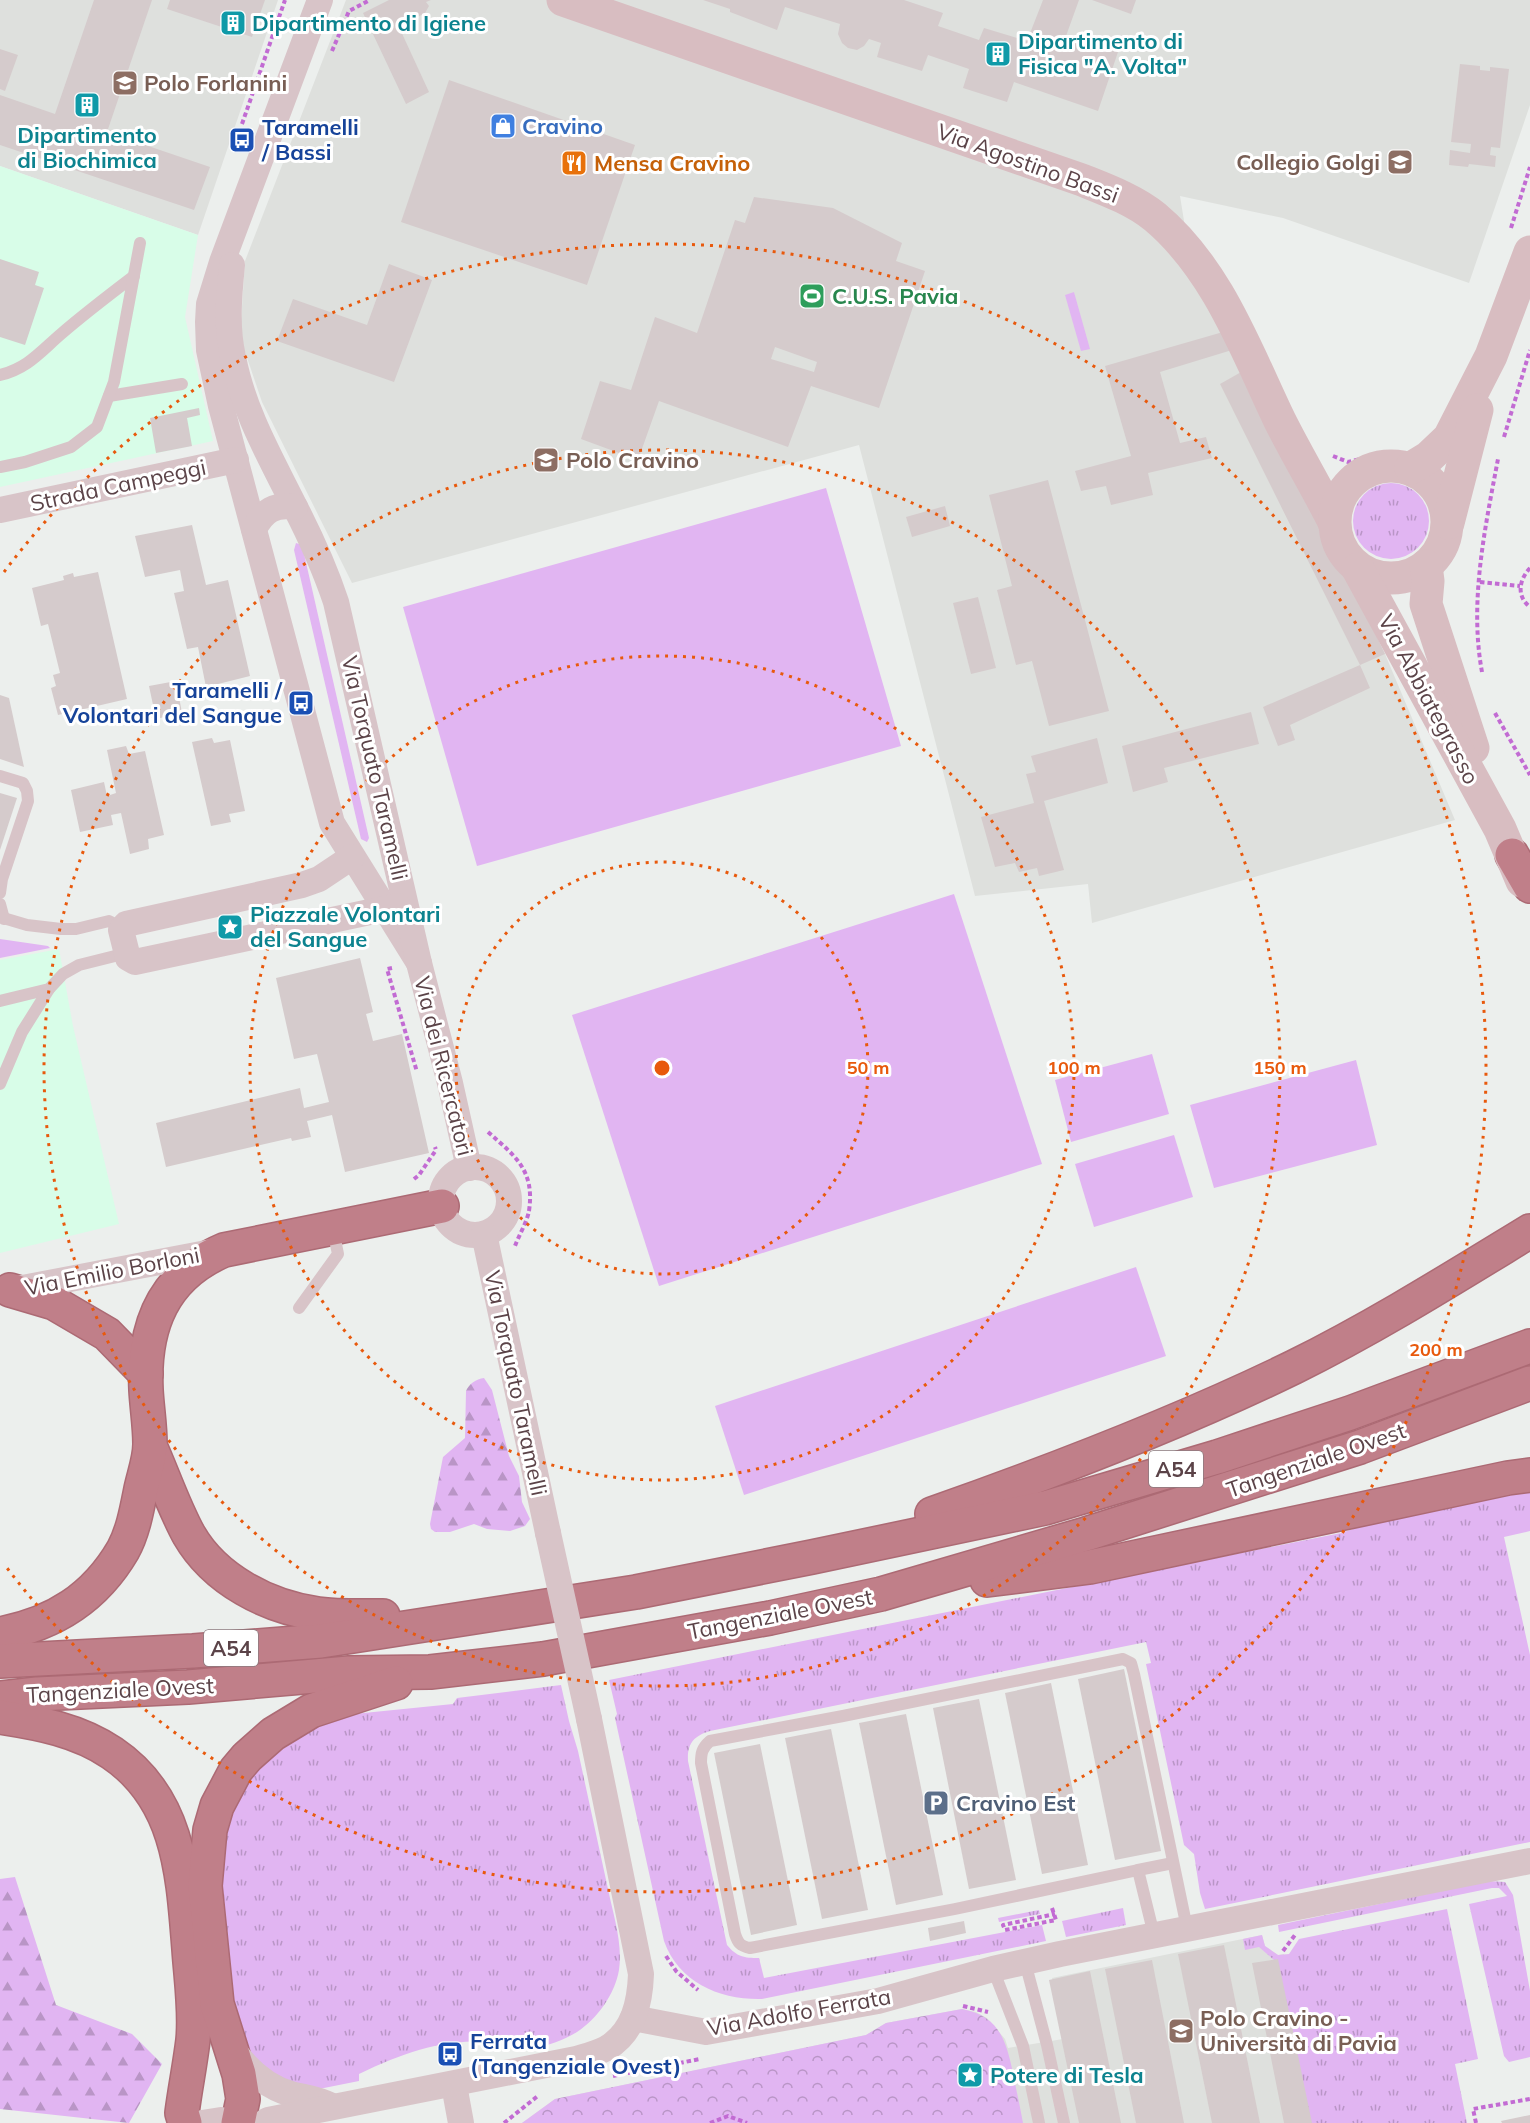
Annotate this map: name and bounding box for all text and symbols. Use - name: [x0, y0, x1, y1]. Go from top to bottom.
- building icon: Dipartimento di Igiene: [218, 8, 248, 38]
- place label: Dipartimento di Igiene: [252, 9, 486, 37]
- place label: Dipartimento di Fisica "A. Volta": [1018, 27, 1187, 80]
- building icon: Dipartimento di Fisica "A. Volta": [983, 39, 1013, 69]
- school or university icon: Polo Forlanini: [110, 68, 140, 98]
- place label: Polo Forlanini: [144, 69, 287, 97]
- building icon: Dipartimento di Biochimica: [72, 90, 102, 120]
- shop icon: Cravino: [488, 111, 518, 141]
- place label: Cravino: [522, 112, 603, 140]
- place label: Taramelli / Bassi: [261, 113, 359, 166]
- street label: Via Agostino Bassi: [933, 117, 1123, 209]
- place label: Dipartimento di Biochimica: [17, 121, 157, 174]
- bus stop icon: Taramelli / Bassi: [227, 125, 257, 155]
- school or university icon: Collegio Golgi: [1385, 147, 1415, 177]
- restaurant icon: Mensa Cravino: [559, 148, 589, 178]
- place label: Collegio Golgi: [1236, 148, 1380, 176]
- place label: Mensa Cravino: [594, 149, 750, 177]
- sports icon: C.U.S. Pavia: [797, 281, 827, 311]
- place label: C.U.S. Pavia: [832, 282, 958, 310]
- school or university icon: Polo Cravino: [531, 445, 561, 475]
- place label: Polo Cravino: [566, 446, 699, 474]
- street label: Strada Campeggi: [28, 453, 208, 517]
- street label: Via Abbiategrasso: [1372, 609, 1486, 789]
- street label: Via Torquato Taramelli: [336, 653, 414, 883]
- place label: Taramelli / Volontari del Sangue: [62, 676, 283, 729]
- bus stop icon: Taramelli / Volontari del Sangue: [286, 688, 316, 718]
- place label: Piazzale Volontari del Sangue: [250, 900, 440, 953]
- place icon: Piazzale Volontari del Sangue: [215, 912, 245, 942]
- street label: Via dei Ricercatori: [408, 973, 480, 1159]
- text: 50 m: [847, 1056, 889, 1079]
- text: 100 m: [1047, 1056, 1101, 1079]
- text: 150 m: [1253, 1056, 1307, 1079]
- centre of rings: [652, 1058, 672, 1078]
- street label: Via Emilio Borloni: [22, 1240, 202, 1302]
- street label: Via Torquato Taramelli: [478, 1268, 554, 1498]
- text: 200 m: [1409, 1338, 1463, 1361]
- street label: Tangenziale Ovest: [1223, 1416, 1410, 1504]
- road number: A54: [1149, 1451, 1203, 1487]
- street label: Tangenziale Ovest: [685, 1582, 875, 1646]
- road number: A54: [204, 1630, 258, 1666]
- street label: Tangenziale Ovest: [26, 1671, 215, 1709]
- parking icon: Cravino Est: [921, 1788, 951, 1818]
- place label: Cravino Est: [956, 1789, 1075, 1817]
- street label: Via Adolfo Ferrata: [705, 1982, 893, 2042]
- place label: Polo Cravino - Università di Pavia: [1200, 2004, 1397, 2057]
- school or university icon: Polo Cravino - Università di Pavia: [1166, 2016, 1196, 2046]
- place label: Ferrata (Tangenziale Ovest): [470, 2027, 681, 2080]
- bus stop icon: Ferrata (Tangenziale Ovest): [435, 2039, 465, 2069]
- place icon: Potere di Tesla: [955, 2060, 985, 2090]
- place label: Potere di Tesla: [990, 2061, 1144, 2089]

